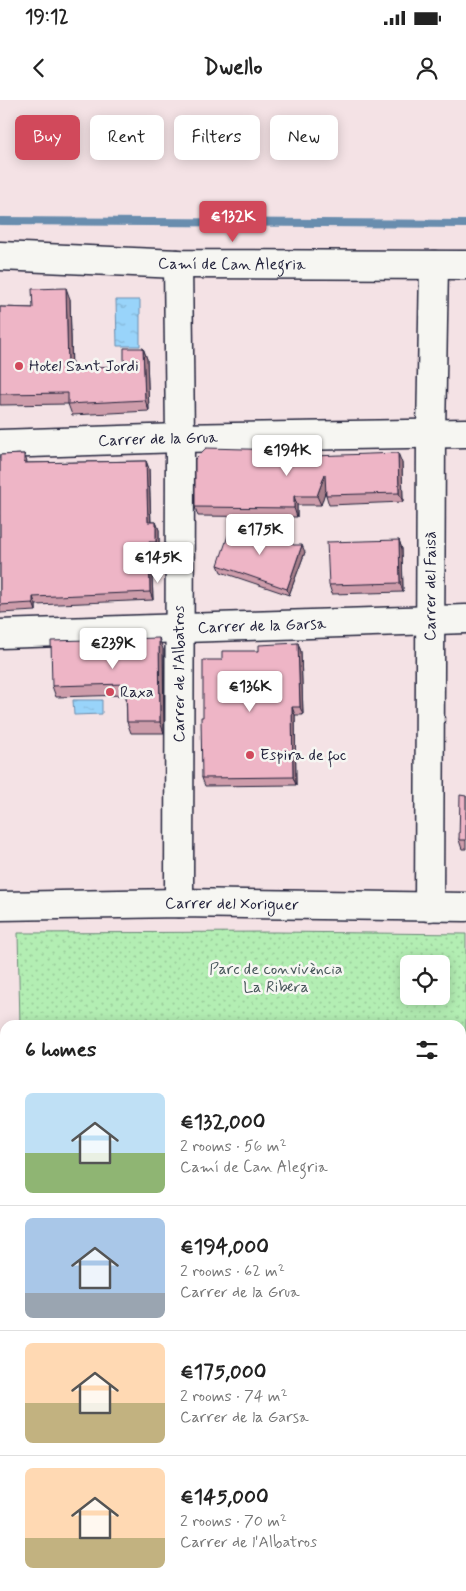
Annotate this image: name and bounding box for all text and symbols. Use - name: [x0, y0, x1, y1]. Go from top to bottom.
- text: 19:12: [25, 5, 68, 30]
- icon: back: [25, 54, 53, 82]
- text: Dwello: [203, 54, 263, 82]
- icon: person: [413, 54, 441, 82]
- chip: Buy: [15, 115, 80, 160]
- chip: Rent: [90, 115, 164, 160]
- chip: Filters: [174, 115, 260, 160]
- chip: New: [270, 115, 338, 160]
- pin: €132K: [198, 200, 268, 243]
- text: €132K: [210, 206, 256, 227]
- street label: Camí de Can Alegria: [158, 253, 306, 276]
- place label: Hotel Sant Jordi: [29, 356, 139, 377]
- marker: Hotel Sant Jordi: [13, 360, 25, 372]
- street label: Carrer de la Grua: [98, 427, 218, 451]
- pin: €194K: [252, 434, 322, 477]
- text: €194K: [263, 440, 311, 461]
- pin: €175K: [225, 514, 295, 556]
- text: €175K: [237, 519, 283, 540]
- street label: Carrer del Faisà: [420, 531, 441, 641]
- pin: €145K: [123, 542, 193, 584]
- text: €145K: [134, 547, 182, 568]
- street label: Carrer de l'Albatros: [169, 606, 190, 743]
- street label: Carrer de la Garsa: [197, 613, 327, 638]
- pin: €239K: [78, 628, 148, 670]
- text: €239K: [91, 633, 135, 654]
- pin: €136K: [215, 670, 285, 713]
- text: €136K: [228, 676, 272, 697]
- place label: Raxa: [120, 682, 154, 703]
- marker: Raxa: [104, 686, 116, 698]
- place label: Espira de foc: [260, 745, 347, 768]
- marker: Espira de foc: [244, 749, 256, 761]
- street label: Carrer del Xoriguer: [165, 892, 299, 916]
- map controls: [400, 955, 450, 1005]
- button: locate: [400, 955, 450, 1005]
- park label: Parc de convivència La Ribera: [209, 959, 343, 998]
- text: 6 homes: [25, 1036, 96, 1064]
- icon: filters: [413, 1036, 441, 1064]
- text: €132,000: [180, 1108, 266, 1136]
- icon: home: [65, 1113, 125, 1173]
- text: 2 rooms · 56 m²: [180, 1136, 287, 1157]
- text: Camí de Can Alegria: [180, 1157, 328, 1178]
- text: €194,000: [180, 1233, 269, 1261]
- icon: home: [65, 1238, 125, 1298]
- text: 2 rooms · 62 m²: [180, 1261, 285, 1282]
- text: Carrer de la Grua: [180, 1282, 300, 1303]
- text: €175,000: [180, 1358, 266, 1386]
- icon: home: [65, 1363, 125, 1423]
- text: 2 rooms · 74 m²: [180, 1386, 288, 1407]
- text: Carrer de la Garsa: [180, 1407, 309, 1428]
- text: €145,000: [180, 1483, 269, 1511]
- icon: home: [65, 1488, 125, 1548]
- text: 2 rooms · 70 m²: [180, 1511, 287, 1532]
- text: Carrer de l'Albatros: [180, 1532, 317, 1553]

